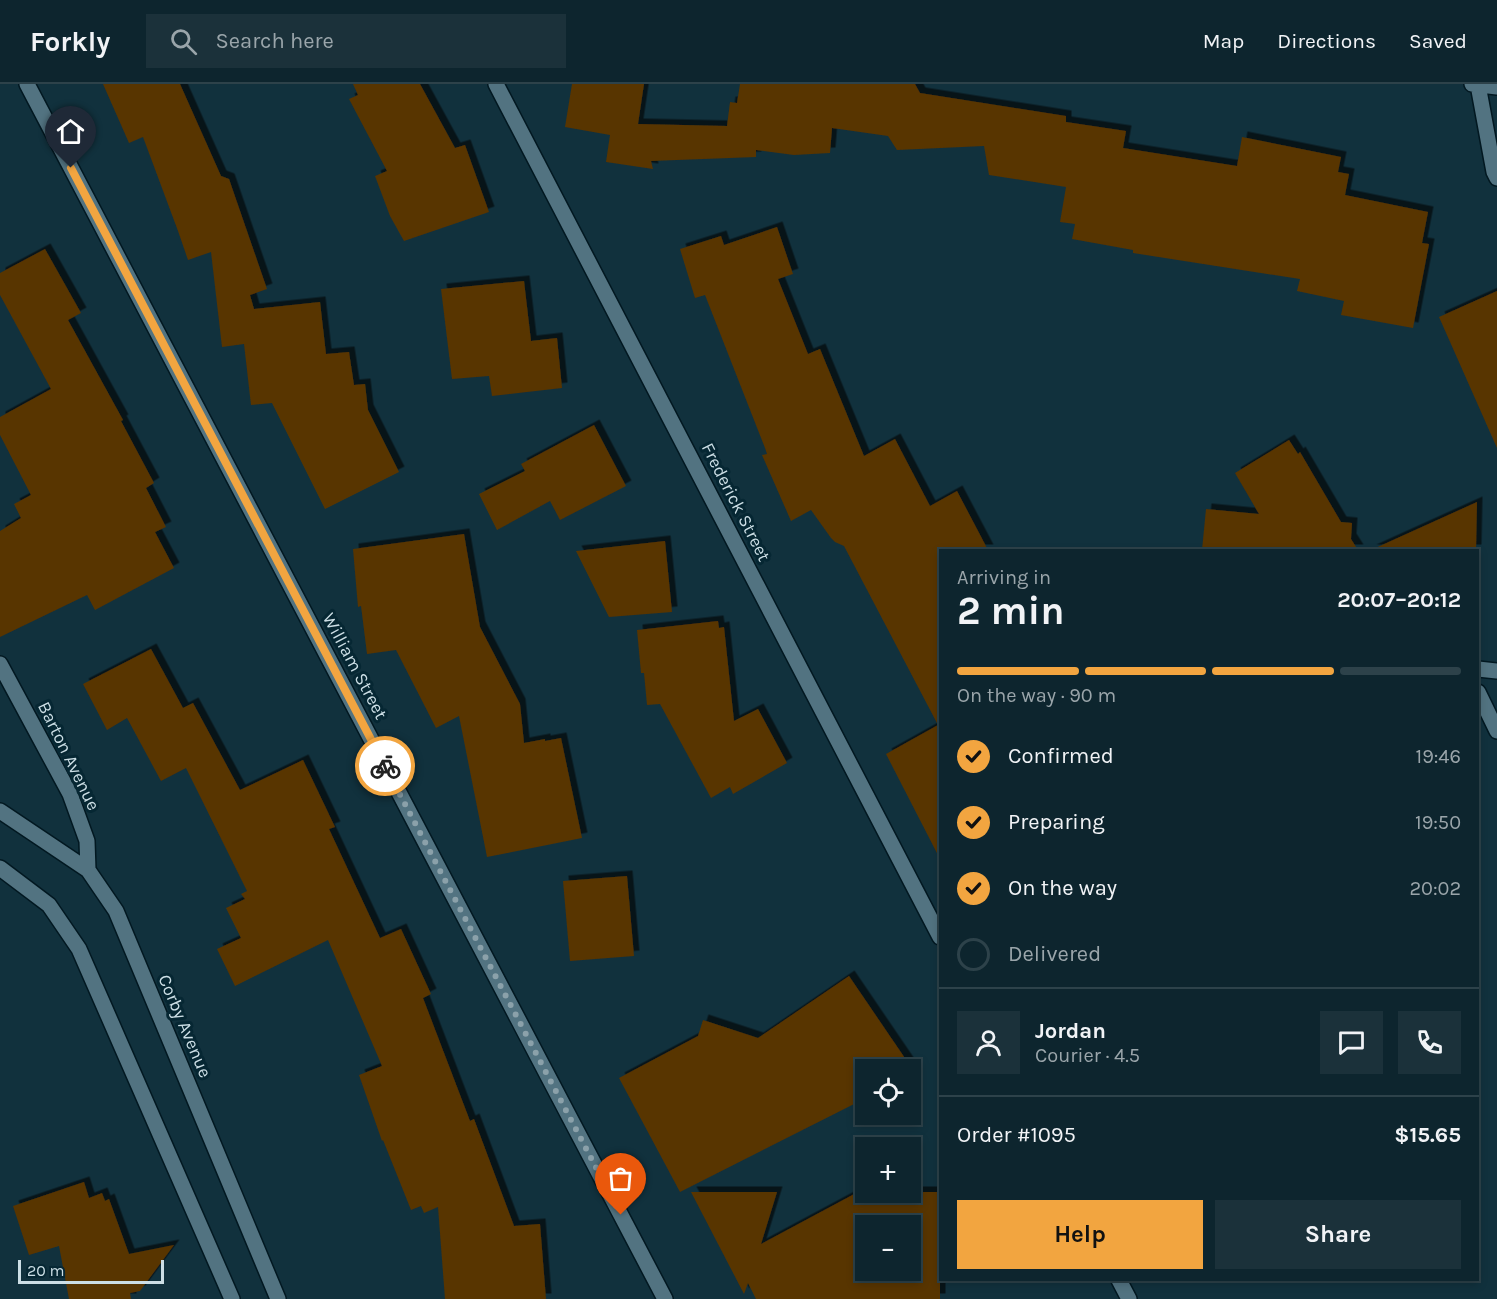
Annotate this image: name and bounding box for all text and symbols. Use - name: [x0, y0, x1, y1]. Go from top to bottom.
- search box: [146, 14, 566, 68]
- text: Forkly: [30, 25, 110, 58]
- icon: search: [167, 25, 200, 58]
- text: Search here: [215, 28, 334, 54]
- text: Map: [1203, 29, 1244, 53]
- text: Directions: [1277, 29, 1376, 53]
- text: Saved: [1409, 29, 1467, 53]
- pin: [45, 106, 96, 168]
- icon: home: [54, 115, 87, 148]
- street label: Frederick Street: [697, 439, 775, 565]
- text: Arriving in: [957, 566, 1051, 589]
- text: 20:07–20:12: [1337, 587, 1461, 613]
- text: 2 min: [957, 588, 1065, 634]
- street label: William Street: [318, 609, 392, 723]
- text: On the way · 90 m: [957, 684, 1116, 707]
- street label: Barton Avenue: [33, 698, 105, 814]
- courier: [355, 736, 415, 796]
- icon: check: [957, 740, 990, 773]
- text: Confirmed: [1008, 743, 1114, 769]
- text: 19:46: [1416, 745, 1461, 768]
- icon: bike: [369, 750, 402, 783]
- icon: check: [957, 806, 990, 839]
- text: Preparing: [1008, 809, 1105, 835]
- text: 19:50: [1415, 811, 1461, 834]
- icon: check: [957, 872, 990, 905]
- text: On the way: [1008, 875, 1117, 901]
- text: 20:02: [1409, 877, 1461, 900]
- text: Delivered: [1008, 941, 1101, 967]
- street label: Corby Avenue: [153, 971, 217, 1081]
- button: person: [957, 1011, 1020, 1074]
- button: chat: [1320, 1011, 1383, 1074]
- button: phone: [1398, 1011, 1461, 1074]
- text: Jordan: [1035, 1018, 1106, 1044]
- text: Courier · 4.5: [1035, 1044, 1140, 1067]
- map controls: [855, 1059, 921, 1281]
- button: locate: [855, 1059, 921, 1125]
- text: Order #1095: [957, 1122, 1076, 1148]
- text: $15.65: [1394, 1122, 1461, 1148]
- button: +: [855, 1137, 921, 1203]
- pin: [595, 1153, 646, 1215]
- icon: bag: [604, 1162, 637, 1195]
- button: Help: [957, 1200, 1203, 1269]
- button: Share: [1215, 1200, 1461, 1269]
- button: −: [855, 1215, 921, 1281]
- scale bar: [18, 1257, 164, 1284]
- text: 20 m: [27, 1261, 65, 1280]

